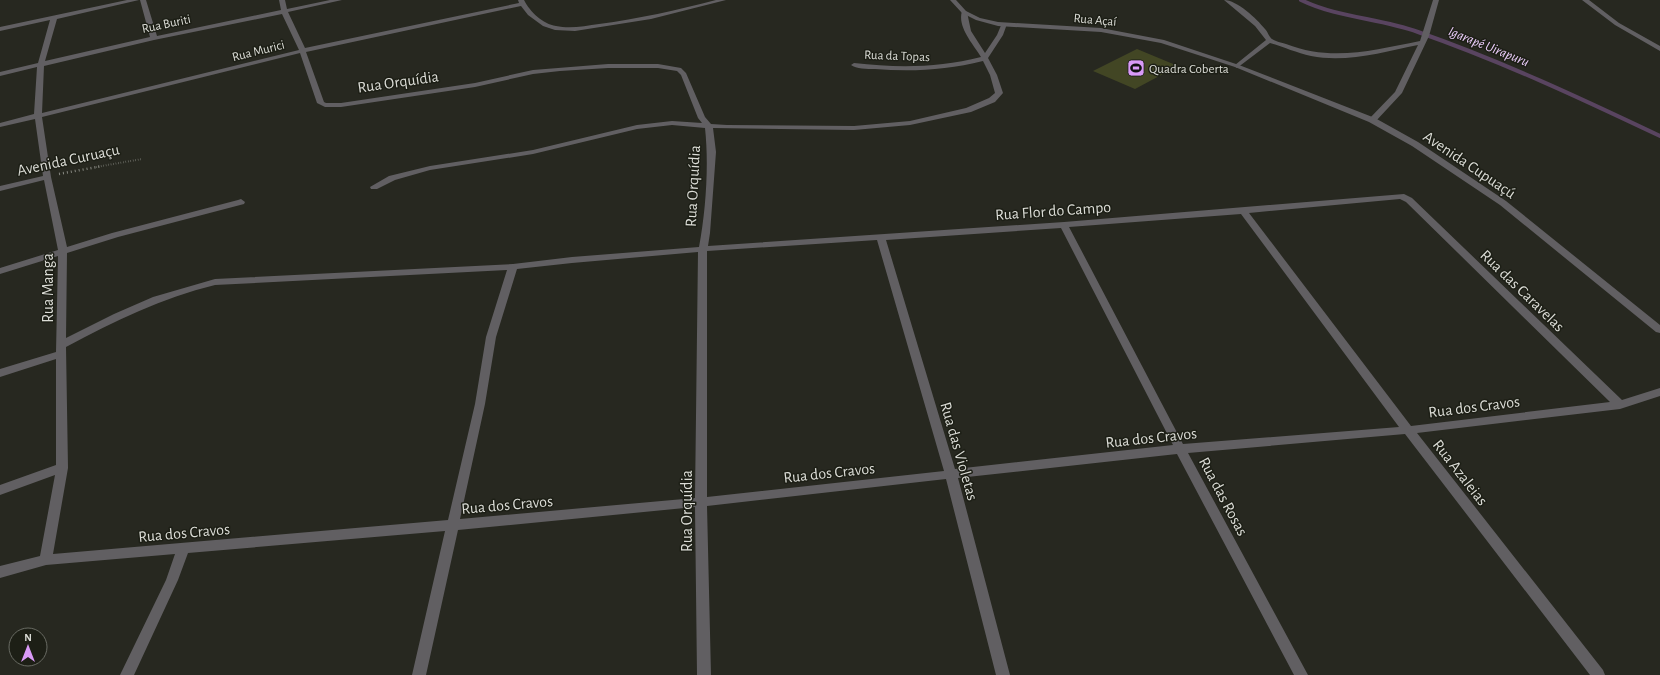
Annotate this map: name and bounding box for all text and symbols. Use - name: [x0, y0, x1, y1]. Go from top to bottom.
- street label: Rua Açaí: [1073, 12, 1118, 29]
- street label: Rua Buriti: [141, 13, 192, 36]
- water label: Igarapé Uirapuru: [1446, 24, 1531, 69]
- street label: Rua Murici: [231, 39, 286, 64]
- street label: Rua da Topas: [864, 49, 930, 64]
- sports icon: Quadra Coberta: [1126, 58, 1146, 78]
- place label: Quadra Coberta: [1149, 63, 1229, 76]
- street label: Rua Orquídia: [357, 68, 440, 96]
- street label: Avenida Cupuaçú: [1420, 128, 1519, 202]
- street label: Avenida Curuaçu: [15, 141, 121, 179]
- street label: Rua Orquídia: [683, 145, 703, 227]
- street label: Rua Flor do Campo: [995, 199, 1112, 223]
- street label: Rua das Caravelas: [1477, 247, 1567, 335]
- street label: Rua Manga: [40, 253, 56, 323]
- street label: Rua dos Cravos: [1428, 393, 1521, 421]
- street label: Rua das Violetas: [937, 400, 981, 502]
- street label: Rua dos Cravos: [1105, 425, 1198, 451]
- street label: Rua Azaleias: [1430, 437, 1491, 509]
- street label: Rua das Rosas: [1196, 455, 1250, 538]
- street label: Rua dos Cravos: [783, 460, 876, 486]
- street label: Rua Orquídia: [679, 470, 695, 552]
- street label: Rua dos Cravos: [461, 493, 554, 517]
- street label: Rua dos Cravos: [138, 521, 231, 545]
- north arrow: [8, 627, 48, 667]
- text: N: [24, 632, 32, 643]

